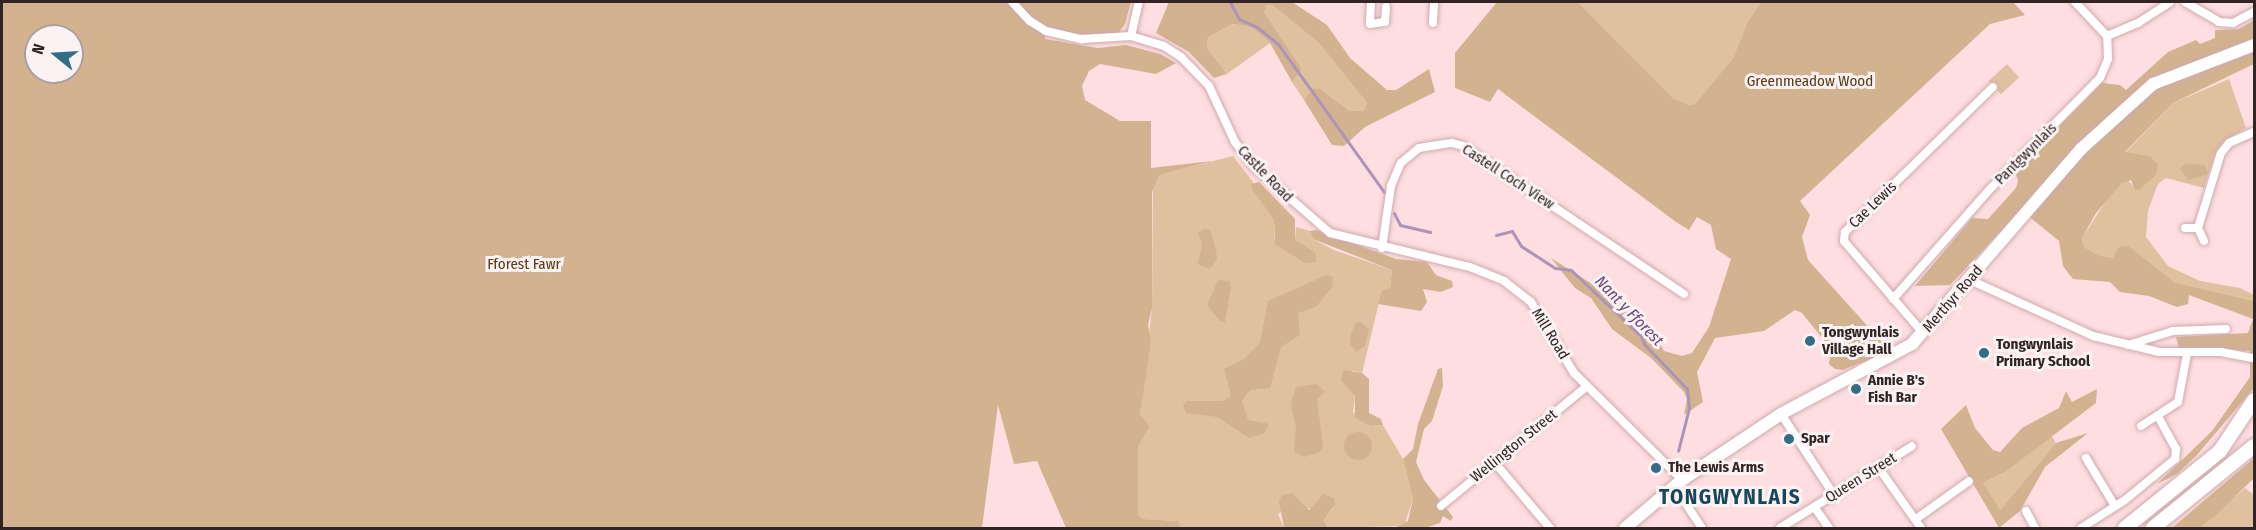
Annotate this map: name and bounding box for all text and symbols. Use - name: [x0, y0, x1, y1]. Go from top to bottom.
- north arrow: [24, 24, 84, 84]
- text: N: [28, 41, 49, 56]
- park label: Greenmeadow Wood: [1747, 73, 1873, 91]
- street label: Pantgwynlais: [1991, 119, 2061, 189]
- street label: Castell Coch View: [1458, 140, 1558, 214]
- street label: Castle Road: [1234, 142, 1296, 206]
- street label: Cae Lewis: [1845, 178, 1901, 232]
- park label: Fforest Fawr: [487, 256, 561, 274]
- street label: Merthyr Road: [1919, 262, 1987, 336]
- water label: Nant y Fforest: [1591, 272, 1667, 350]
- street label: Mill Road: [1527, 305, 1573, 363]
- place label: Tongwynlais Village Hall: [1822, 323, 1899, 358]
- marker: Tongwynlais Village Hall: [1803, 334, 1817, 348]
- place label: Tongwynlais Primary School: [1996, 335, 2090, 370]
- marker: Tongwynlais Primary School: [1977, 346, 1991, 360]
- place label: Annie B's Fish Bar: [1868, 371, 1924, 406]
- marker: Annie B's Fish Bar: [1849, 382, 1863, 396]
- street label: Wellington Street: [1467, 406, 1561, 486]
- place label: Spar: [1801, 430, 1830, 448]
- marker: Spar: [1782, 432, 1796, 446]
- street label: Queen Street: [1822, 449, 1900, 507]
- place label: The Lewis Arms: [1668, 459, 1764, 477]
- marker: The Lewis Arms: [1649, 461, 1663, 475]
- district label: TONGWYNLAIS: [1659, 484, 1801, 510]

